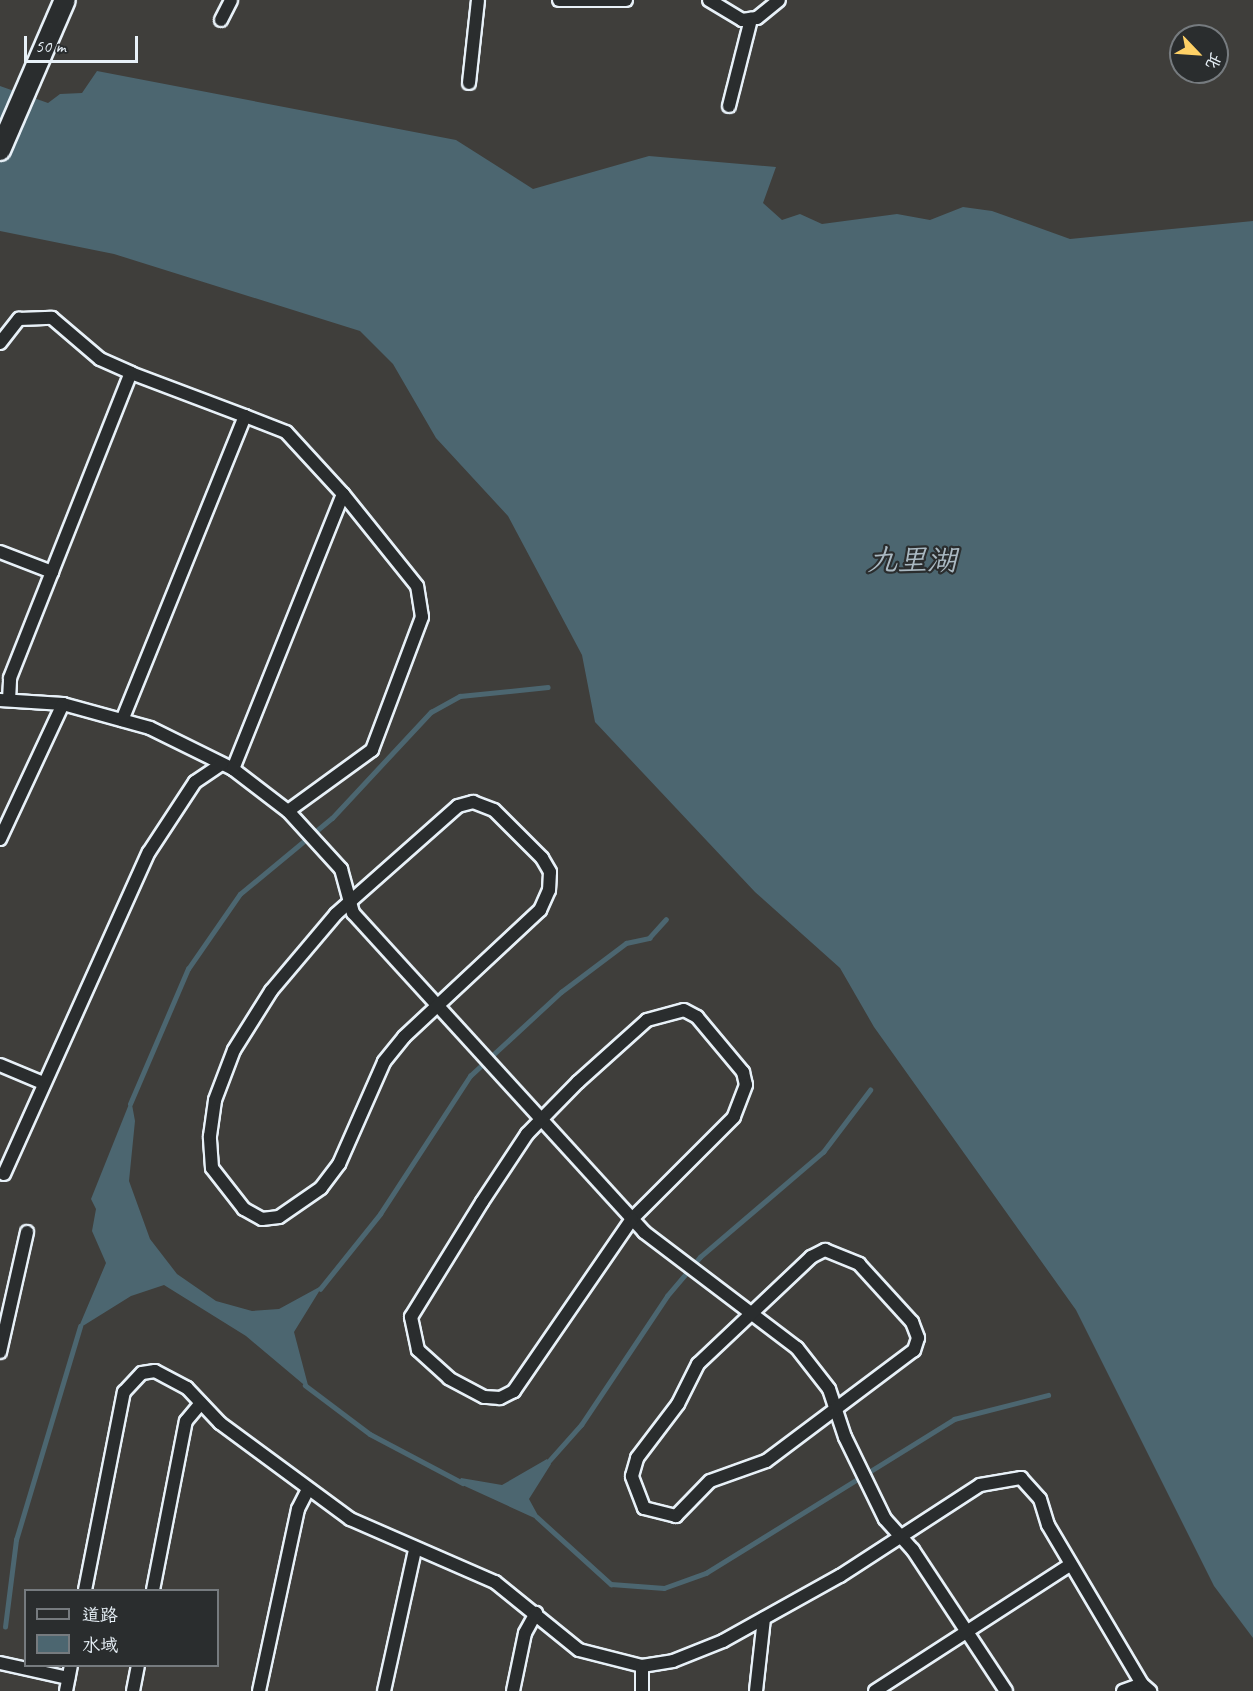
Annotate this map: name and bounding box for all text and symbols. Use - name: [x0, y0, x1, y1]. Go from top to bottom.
- scale bar: [27, 24, 141, 62]
- north arrow: [1169, 24, 1229, 84]
- text: 50 m: [35, 35, 66, 57]
- text: 北: [1201, 49, 1226, 72]
- water label: 九里湖: [867, 542, 957, 578]
- legend: [24, 1589, 219, 1667]
- text: 道路: [82, 1604, 118, 1626]
- text: 水域: [82, 1634, 118, 1656]

